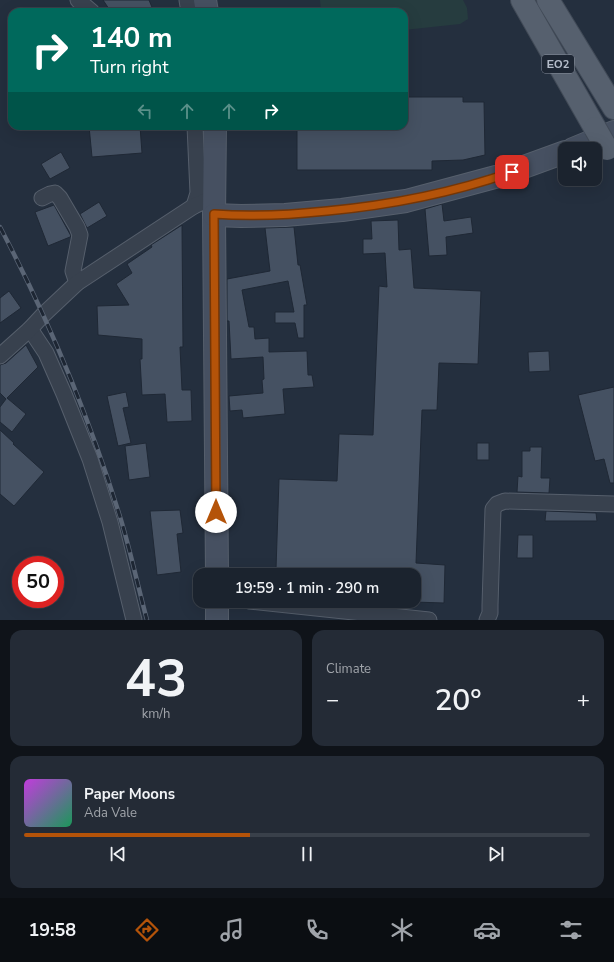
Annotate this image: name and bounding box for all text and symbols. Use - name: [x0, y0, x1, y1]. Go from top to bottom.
- text: 140 m: [90, 19, 173, 57]
- icon: right: [24, 24, 76, 76]
- text: Turn right: [90, 55, 169, 79]
- road number: ΕΟ2: [542, 55, 574, 73]
- icon: left: [134, 100, 156, 122]
- icon: ahead: [176, 100, 198, 122]
- icon: ahead: [218, 100, 240, 122]
- icon: right: [260, 100, 282, 122]
- map controls: [558, 142, 602, 186]
- button: sound: [558, 142, 602, 186]
- pin: [495, 155, 529, 189]
- icon: arrive: [501, 161, 523, 183]
- position arrow: [195, 491, 237, 533]
- speed limit sign: 50: [12, 556, 64, 608]
- text: 19:59 · 1 min · 290 m: [235, 578, 379, 598]
- text: 43: [125, 643, 187, 714]
- text: Climate: [326, 660, 371, 678]
- text: 20°: [434, 680, 482, 721]
- text: −: [326, 685, 339, 715]
- text: +: [577, 685, 590, 715]
- text: km/h: [142, 705, 170, 723]
- text: Paper Moons: [84, 784, 175, 804]
- text: Ada Vale: [84, 804, 137, 822]
- icon: previous: [107, 843, 129, 865]
- icon: pause: [296, 843, 318, 865]
- icon: next: [485, 843, 507, 865]
- icon: directions: [133, 916, 161, 944]
- icon: music: [218, 916, 246, 944]
- icon: phone: [303, 916, 331, 944]
- icon: climate: [388, 916, 416, 944]
- icon: car: [473, 916, 501, 944]
- icon: filters: [557, 916, 585, 944]
- text: 19:58: [28, 918, 76, 942]

